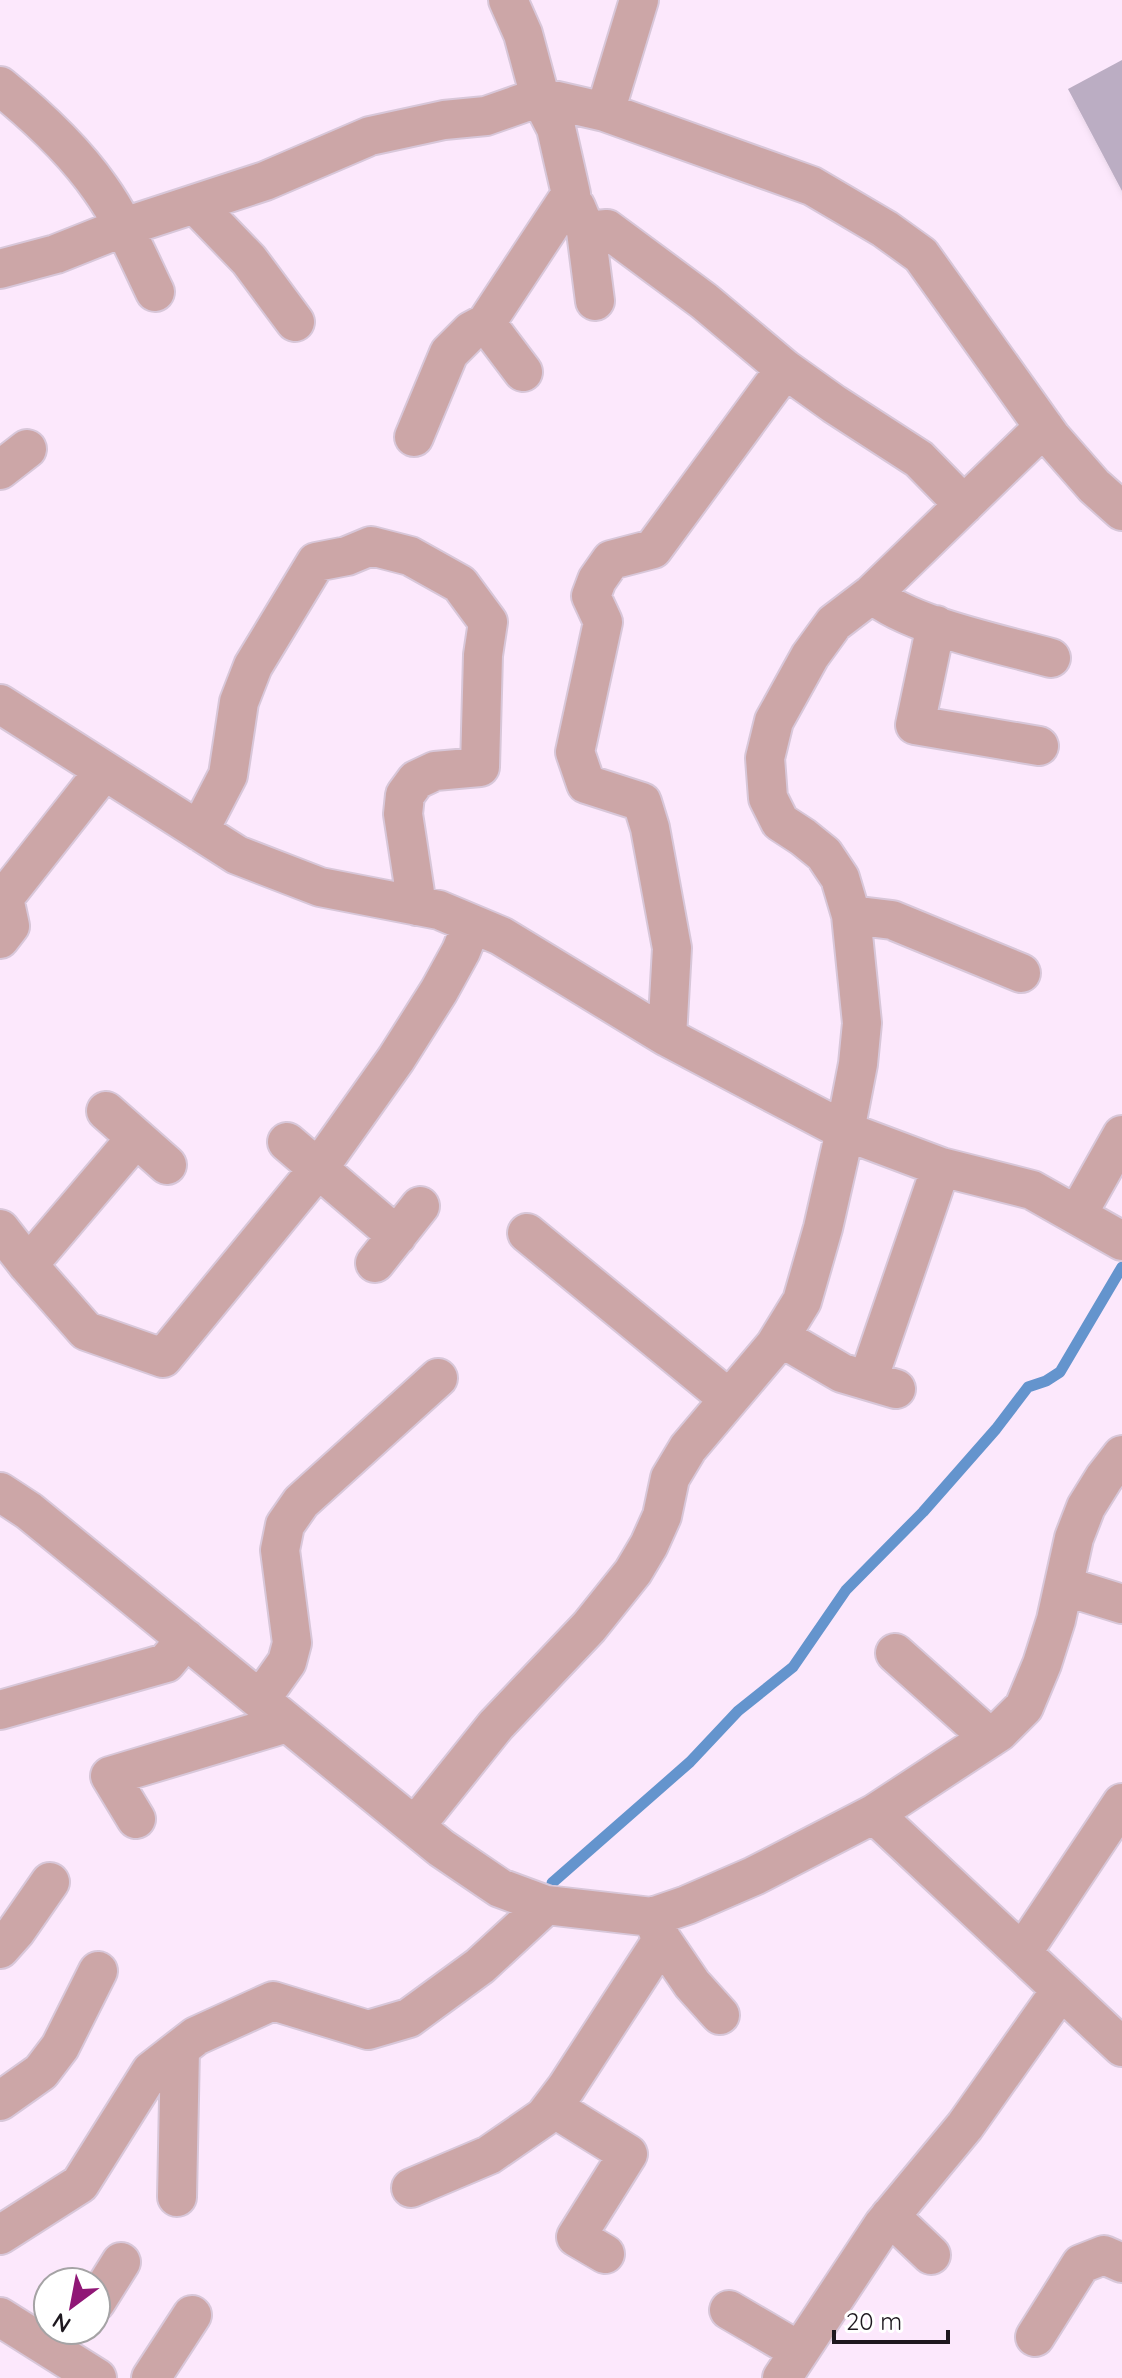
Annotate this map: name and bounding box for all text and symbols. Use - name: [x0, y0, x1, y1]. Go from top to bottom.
- north arrow: [32, 2266, 112, 2346]
- scale bar: [834, 2294, 948, 2344]
- text: 20 m: [846, 2306, 902, 2336]
- text: N: [47, 2307, 76, 2339]

